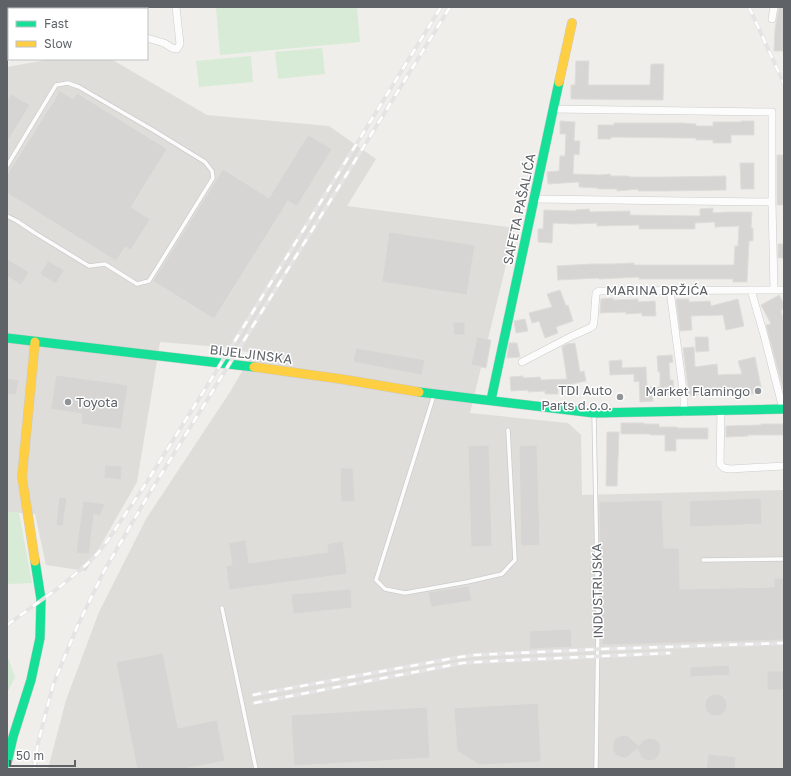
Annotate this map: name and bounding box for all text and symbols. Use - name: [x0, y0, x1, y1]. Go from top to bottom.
- legend: [8, 8, 148, 60]
- text: Fast: [44, 16, 69, 31]
- text: Slow: [44, 36, 72, 51]
- street label: SAFETA PAŠALIĆA: [499, 152, 539, 266]
- street label: MARINA DRŽIĆA: [606, 282, 708, 298]
- street label: BIJELJINSKA: [209, 341, 293, 367]
- place label: TDI Auto Parts d.o.o.: [541, 382, 612, 413]
- place label: Market Flamingo: [645, 383, 750, 399]
- marker: Market Flamingo: [753, 386, 763, 396]
- marker: TDI Auto Parts d.o.o.: [615, 392, 625, 402]
- place label: Toyota: [76, 394, 118, 410]
- marker: Toyota: [63, 397, 73, 407]
- street label: INDUSTRIJSKA: [588, 543, 606, 639]
- scale bar: [10, 742, 75, 768]
- text: 50 m: [16, 748, 44, 763]

